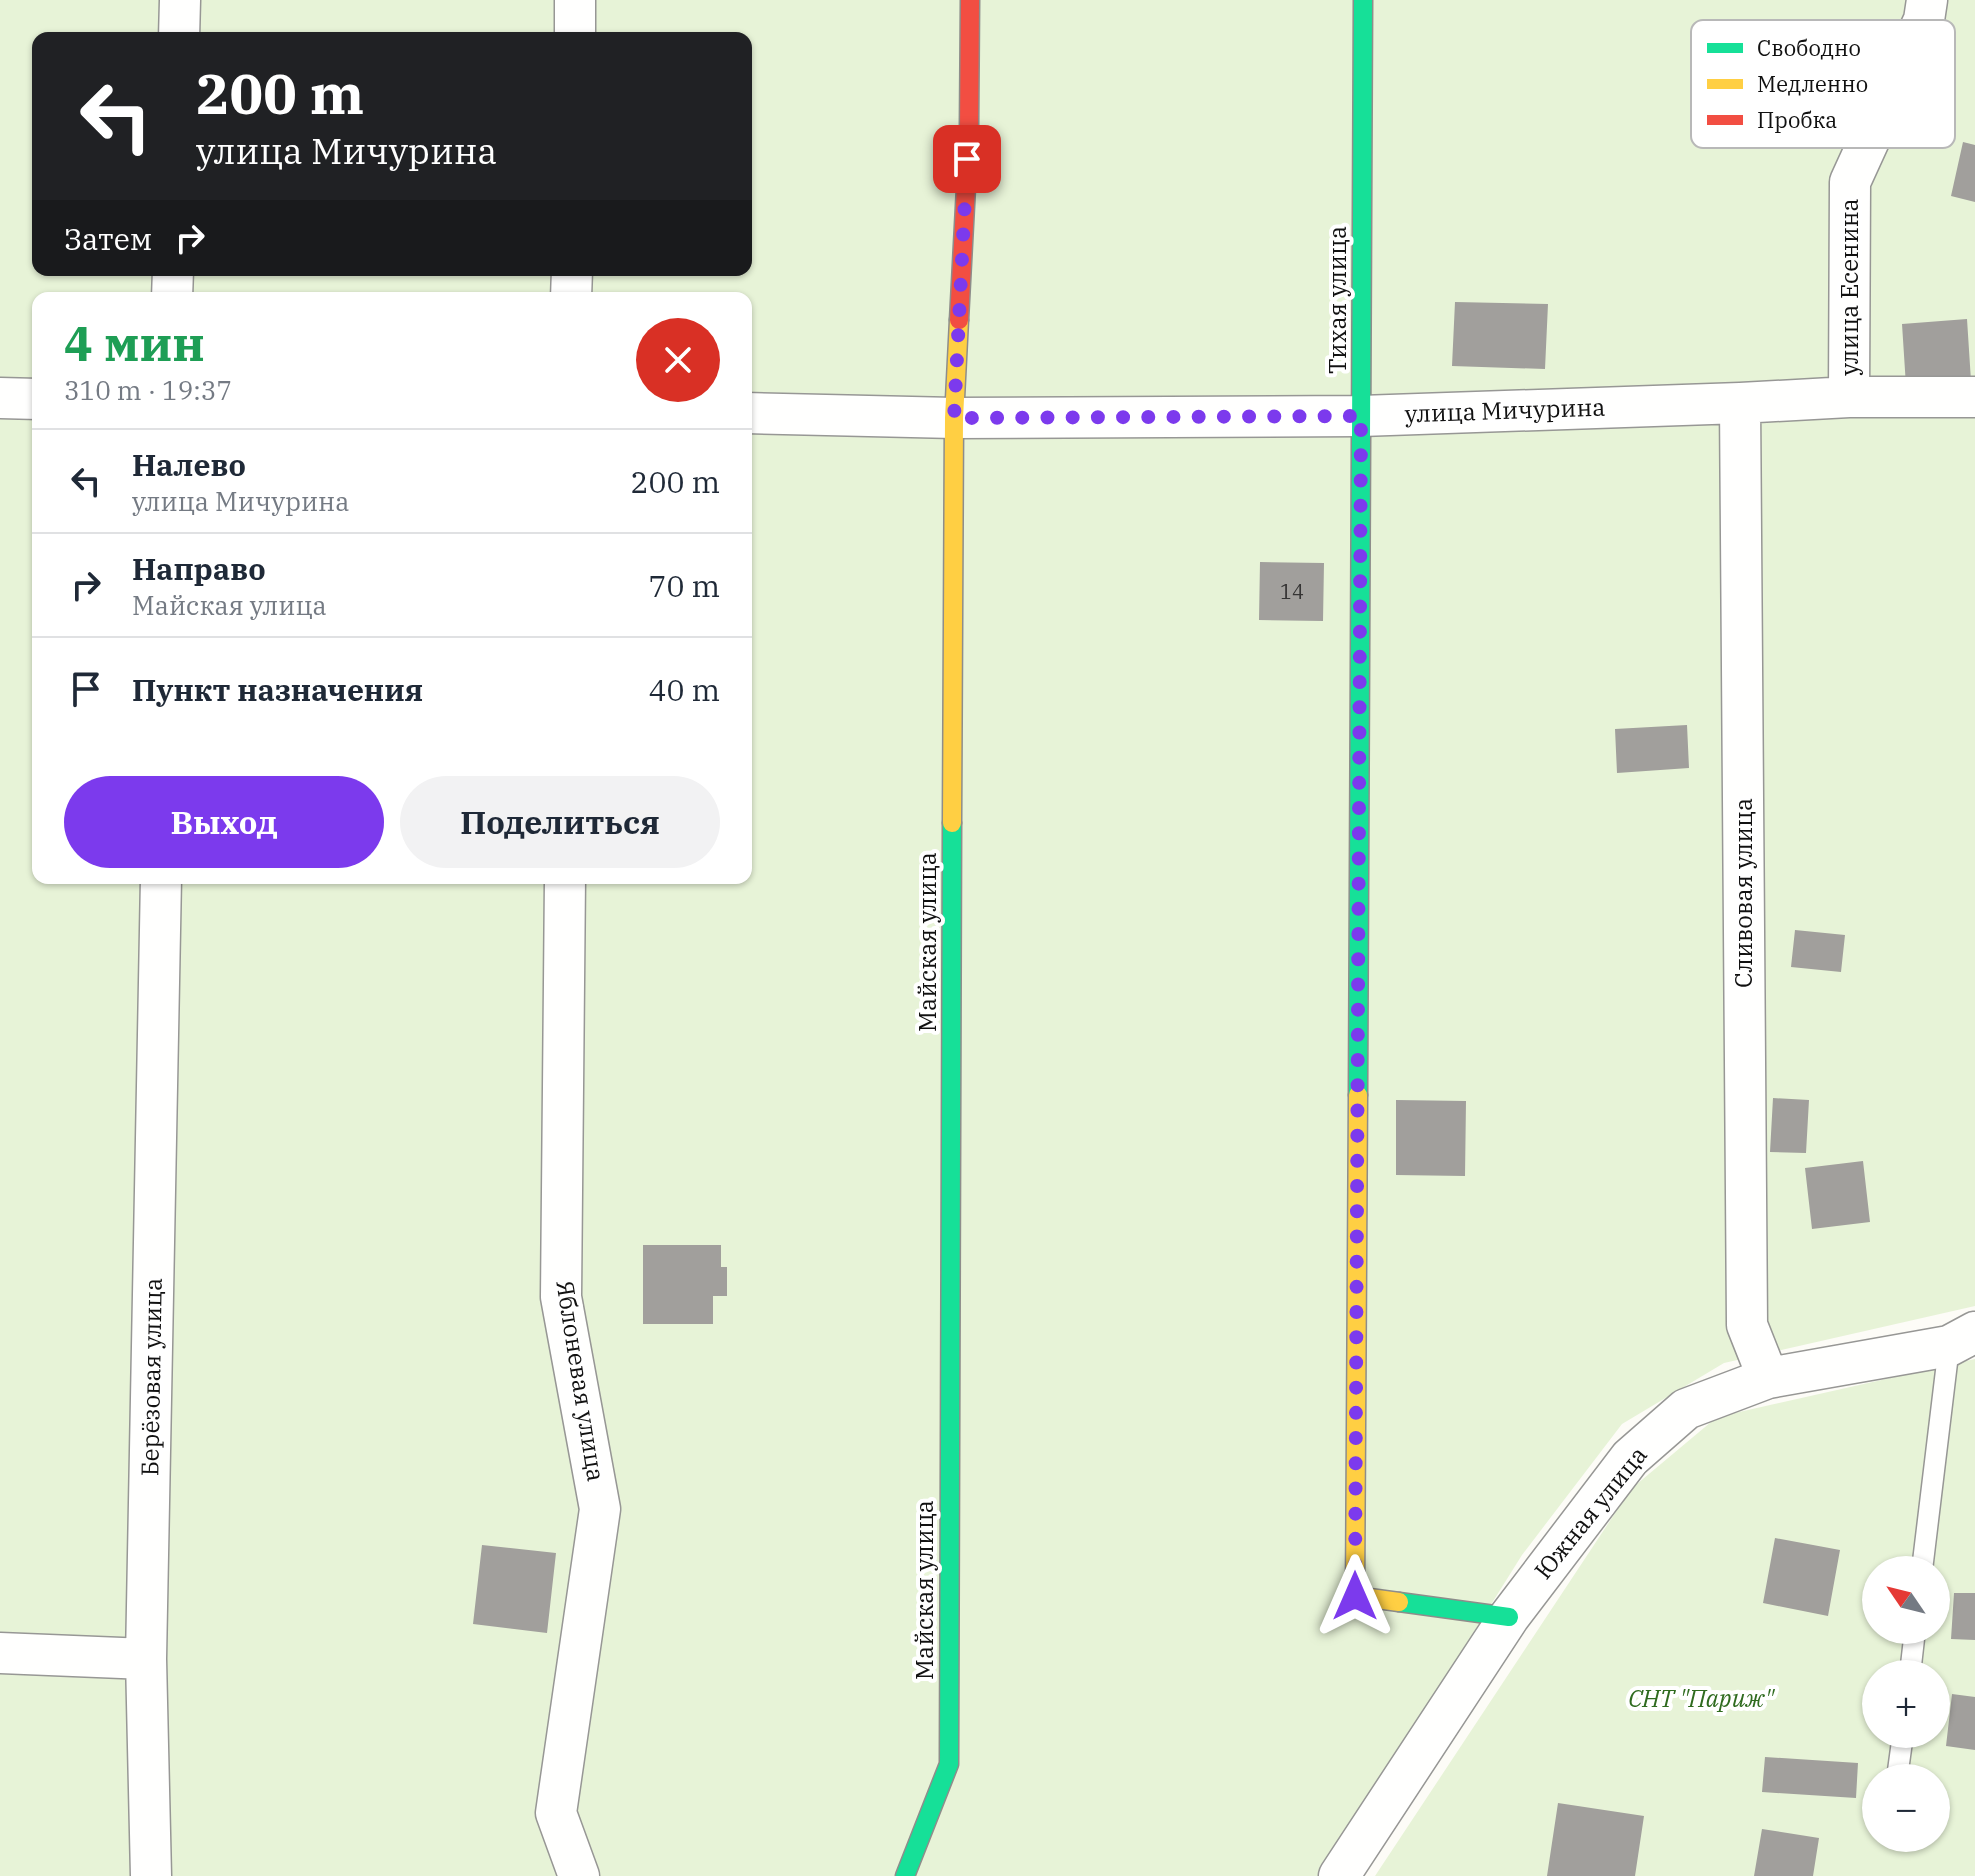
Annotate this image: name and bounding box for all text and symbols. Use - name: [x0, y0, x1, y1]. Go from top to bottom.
- legend: [1691, 20, 1955, 148]
- text: Свободно: [1757, 33, 1861, 62]
- text: 200 m: [196, 57, 364, 129]
- icon: left: [64, 64, 168, 168]
- text: Медленно: [1757, 69, 1868, 98]
- text: Пробка: [1757, 105, 1837, 134]
- pin: [933, 125, 1001, 193]
- text: улица Мичурина: [196, 127, 497, 174]
- icon: arrive: [945, 137, 989, 181]
- street label: улица Есенина: [1833, 198, 1865, 376]
- icon: right: [168, 216, 212, 260]
- text: Затем: [64, 219, 152, 258]
- street label: Тихая улица: [1321, 226, 1353, 374]
- text: 4 мин: [64, 312, 205, 374]
- button: close: [636, 318, 720, 402]
- text: 310 m · 19:37: [64, 373, 232, 407]
- street label: улица Мичурина: [1404, 391, 1606, 429]
- text: Налево: [132, 445, 246, 484]
- icon: left: [64, 459, 108, 503]
- text: 200 m: [630, 462, 720, 501]
- text: улица Мичурина: [132, 484, 349, 518]
- text: Направо: [132, 549, 266, 588]
- icon: right: [64, 563, 108, 607]
- text: 70 m: [648, 566, 720, 605]
- house number: 14: [1280, 578, 1304, 605]
- text: Майская улица: [132, 588, 327, 622]
- icon: arrive: [64, 667, 108, 711]
- text: Пункт назначения: [132, 670, 423, 709]
- text: 40 m: [648, 670, 720, 709]
- button: Выход: [64, 776, 384, 868]
- button: Поделиться: [400, 776, 720, 868]
- street label: Сливовая улица: [1727, 798, 1759, 988]
- street label: Майская улица: [911, 852, 943, 1032]
- street label: Берёзовая улица: [133, 1277, 169, 1477]
- street label: Яблоневая улица: [549, 1278, 613, 1484]
- street label: Южная улица: [1527, 1439, 1654, 1585]
- street label: Майская улица: [908, 1500, 940, 1680]
- position arrow: [1313, 1554, 1397, 1638]
- north arrow: [1862, 1556, 1950, 1644]
- map controls: [1862, 1556, 1950, 1852]
- button: +: [1862, 1660, 1950, 1748]
- park label: СНТ "Париж": [1628, 1682, 1776, 1714]
- button: −: [1862, 1764, 1950, 1852]

